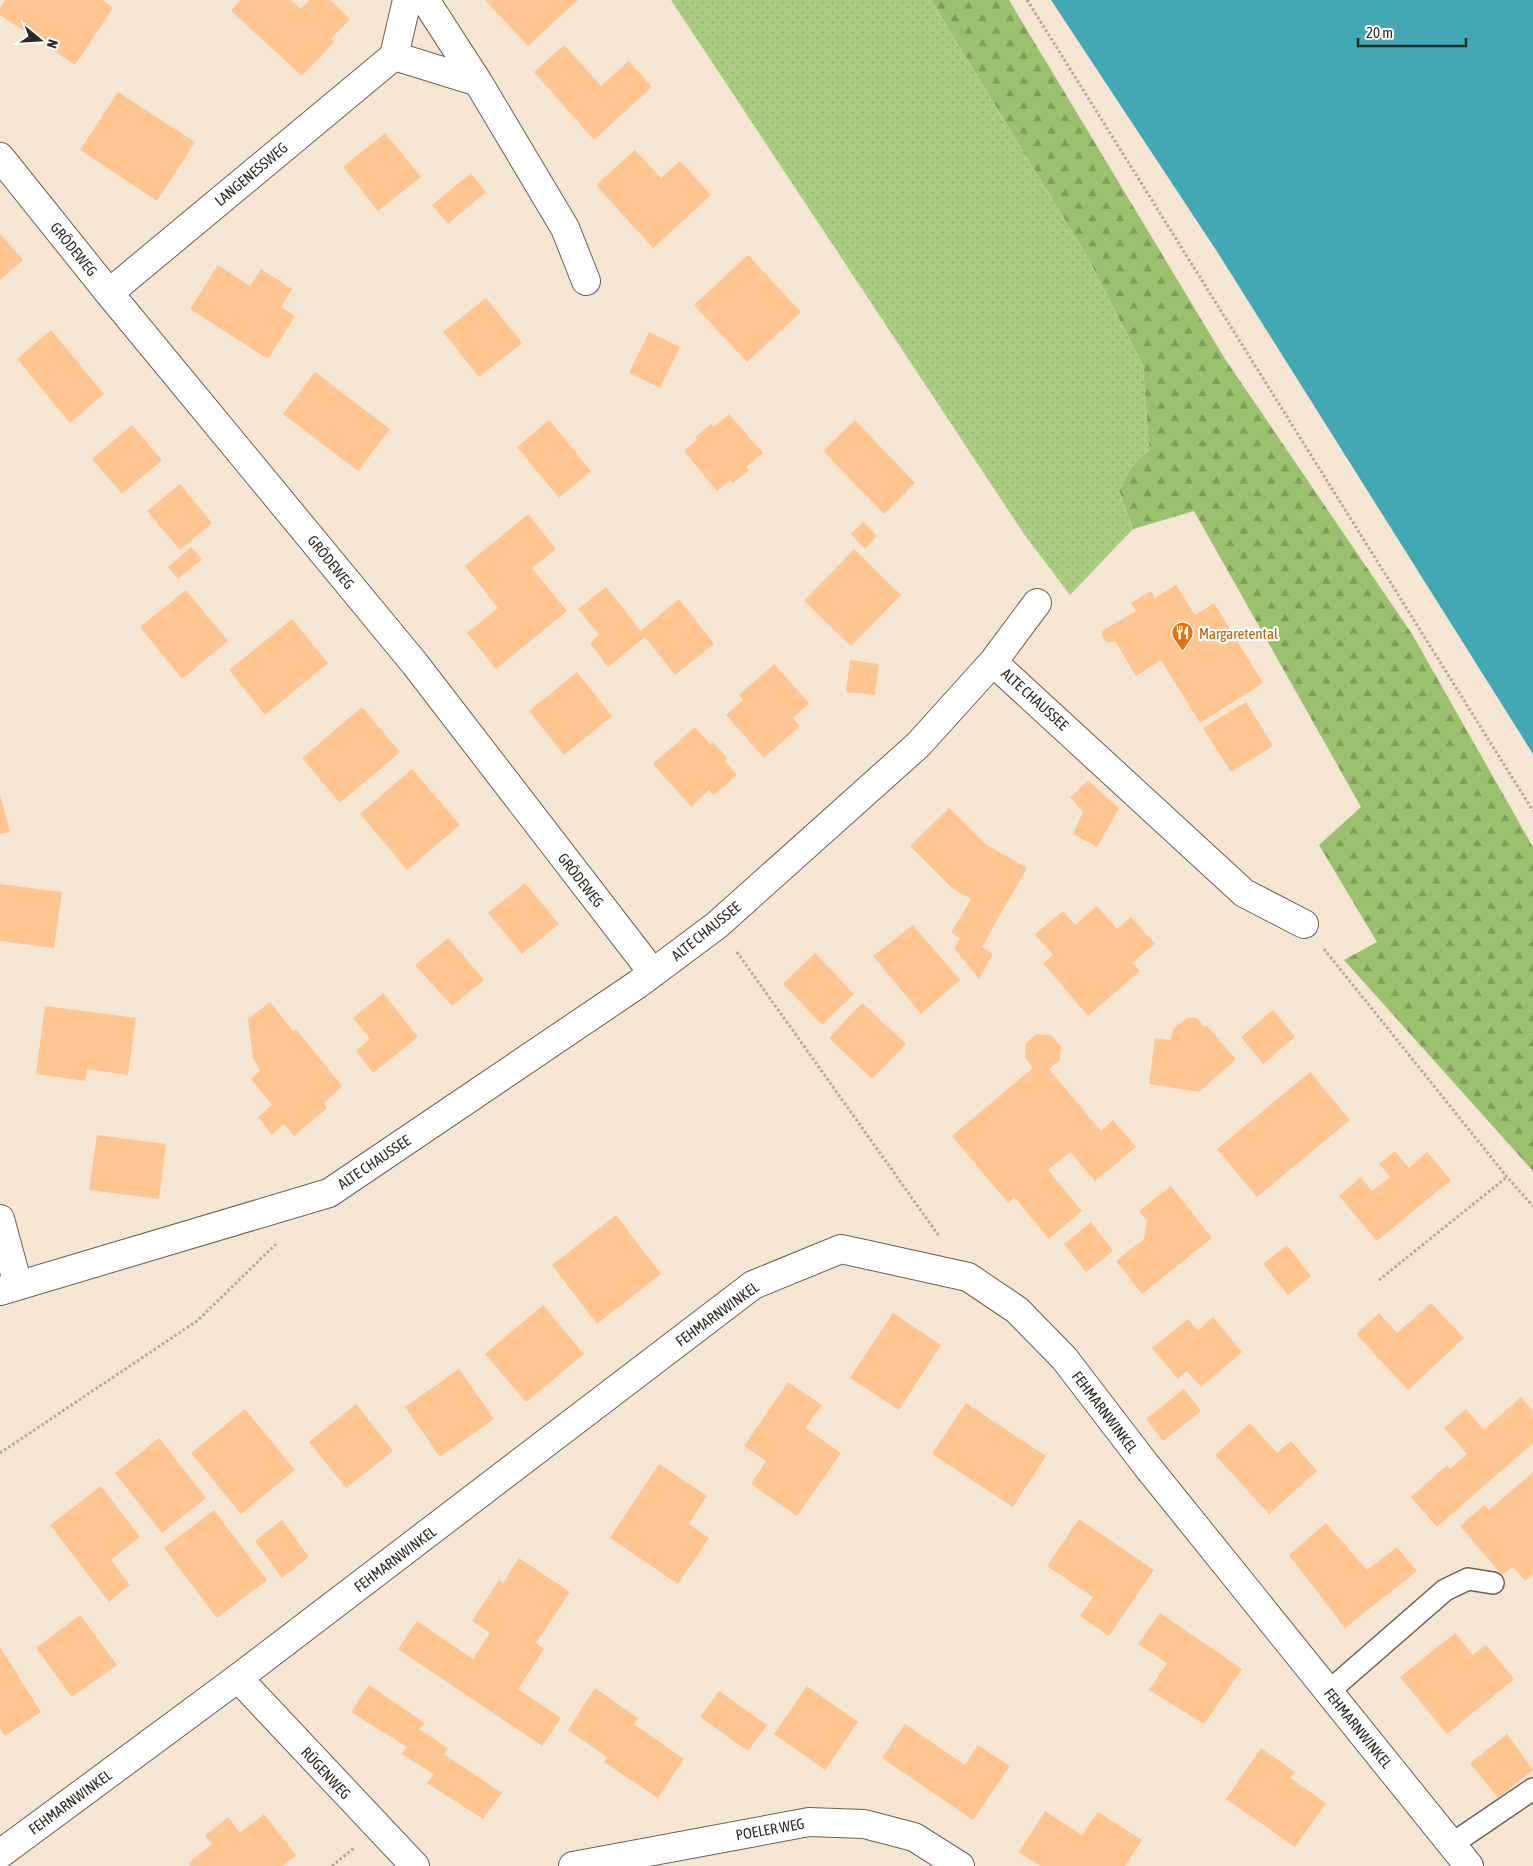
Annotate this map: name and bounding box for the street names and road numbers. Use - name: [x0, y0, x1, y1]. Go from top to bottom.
- street label: LANGENESSWEG: [211, 139, 291, 209]
- street label: GRÖDEWEG: [47, 219, 101, 279]
- street label: GRÖDEWEG: [304, 532, 358, 592]
- street label: ALTE CHAUSSEE: [998, 665, 1072, 734]
- street label: GRÖDEWEG: [555, 850, 607, 911]
- street label: ALTE CHAUSSEE: [668, 898, 744, 964]
- street label: ALTE CHAUSSEE: [334, 1131, 414, 1193]
- street label: FEHMARNWINKEL: [672, 1278, 762, 1350]
- street label: FEHMARNWINKEL: [1069, 1368, 1141, 1456]
- street label: FEHMARNWINKEL: [351, 1523, 439, 1595]
- street label: FEHMARNWINKEL: [1321, 1685, 1396, 1772]
- street label: RÜGENWEG: [298, 1744, 354, 1803]
- street label: FEHMARNWINKEL: [25, 1766, 115, 1838]
- street label: POELER WEG: [734, 1815, 806, 1843]

